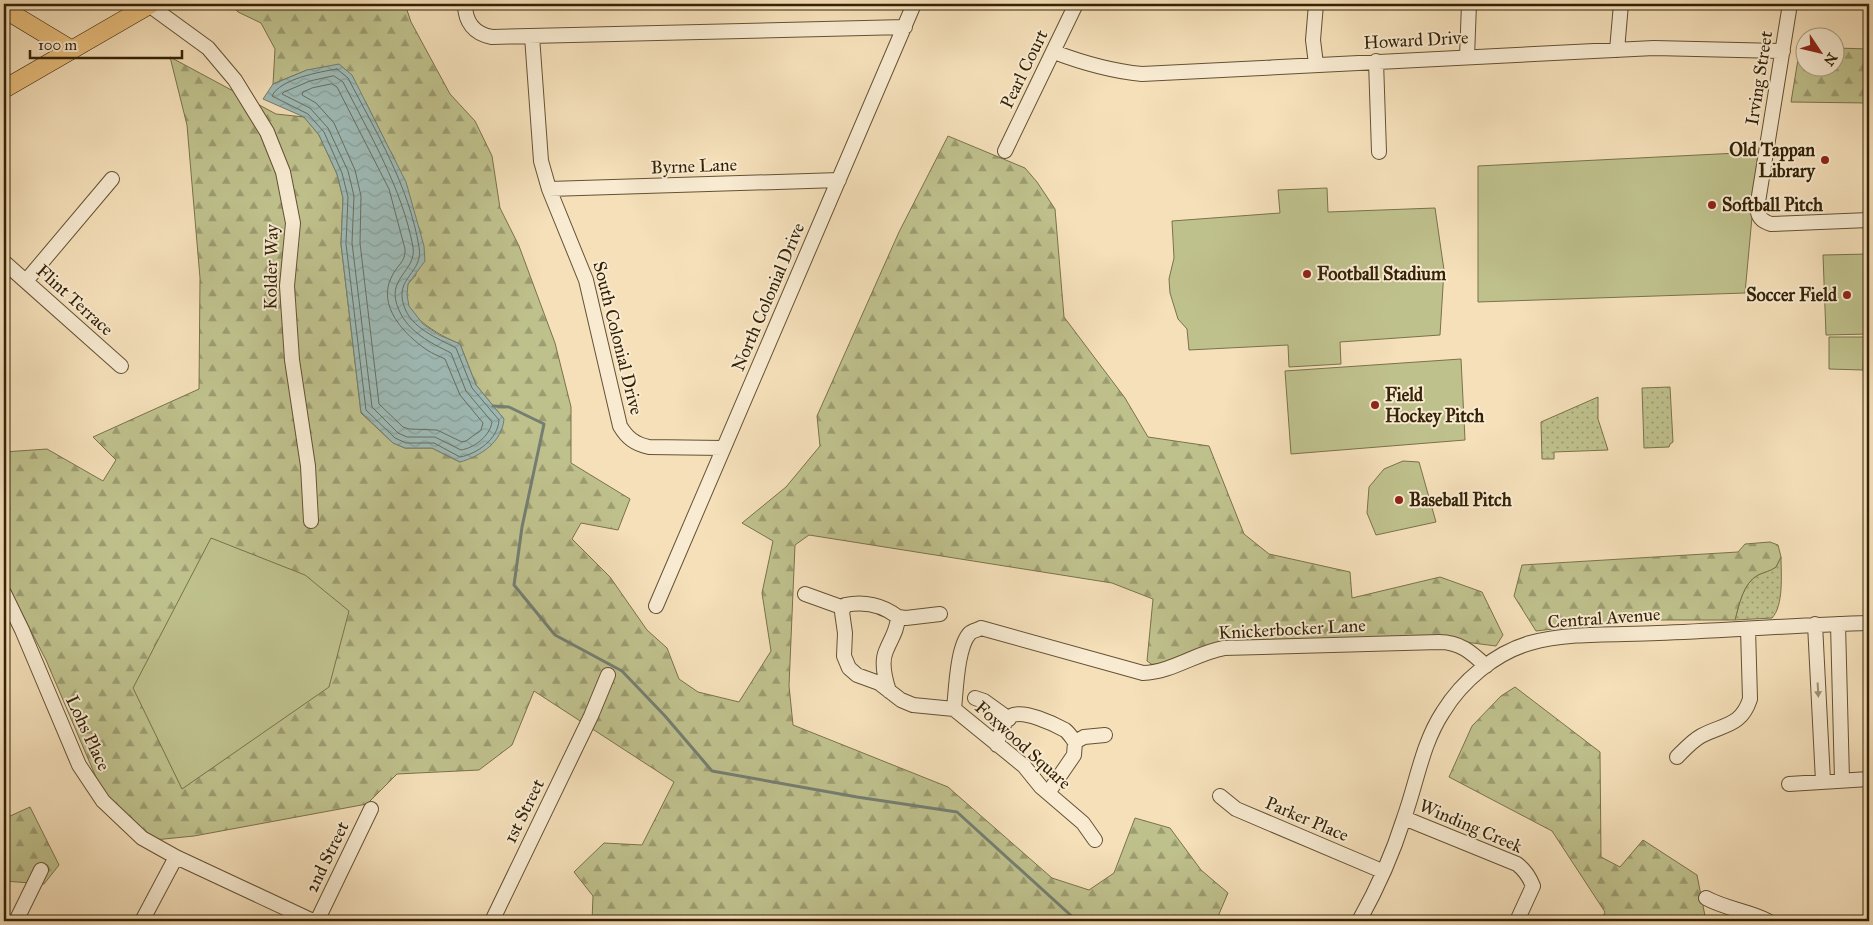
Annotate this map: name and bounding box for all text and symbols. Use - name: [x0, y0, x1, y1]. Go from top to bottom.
- street label: Pearl Court: [996, 26, 1053, 112]
- street label: Howard Drive: [1363, 26, 1469, 54]
- scale bar: [30, 28, 182, 60]
- north arrow: [1796, 28, 1846, 78]
- street label: Irving Street: [1741, 29, 1778, 127]
- text: 100 m: [38, 36, 78, 54]
- text: N: [1820, 49, 1841, 69]
- place label: Old Tappan Library: [1729, 139, 1817, 183]
- street label: Byrne Lane: [651, 154, 737, 178]
- marker: Old Tappan Library: [1819, 154, 1831, 166]
- place label: Softball Pitch: [1722, 194, 1824, 216]
- marker: Softball Pitch: [1706, 199, 1718, 211]
- street label: North Colonial Drive: [727, 219, 809, 375]
- street label: Kolder Way: [259, 223, 283, 310]
- street label: South Colonial Drive: [588, 259, 648, 417]
- street label: Flint Terrace: [32, 260, 118, 340]
- place label: Football Stadium: [1317, 263, 1447, 285]
- marker: Football Stadium: [1301, 268, 1313, 280]
- place label: Soccer Field: [1746, 284, 1838, 306]
- marker: Soccer Field: [1841, 289, 1853, 301]
- place label: Field Hockey Pitch: [1385, 384, 1485, 428]
- marker: Field Hockey Pitch: [1369, 399, 1381, 411]
- place label: Baseball Pitch: [1409, 489, 1513, 511]
- marker: Baseball Pitch: [1393, 494, 1405, 506]
- street label: Central Avenue: [1547, 603, 1661, 633]
- street label: Knickerbocker Lane: [1218, 614, 1366, 644]
- one-way arrow: [1814, 683, 1822, 699]
- street label: Lohs Place: [61, 692, 115, 774]
- street label: Foxwood Square: [970, 696, 1076, 795]
- street label: 1st Street: [499, 775, 549, 847]
- street label: Parker Place: [1262, 792, 1352, 846]
- street label: Winding Creek: [1416, 794, 1526, 859]
- street label: 2nd Street: [300, 817, 354, 896]

